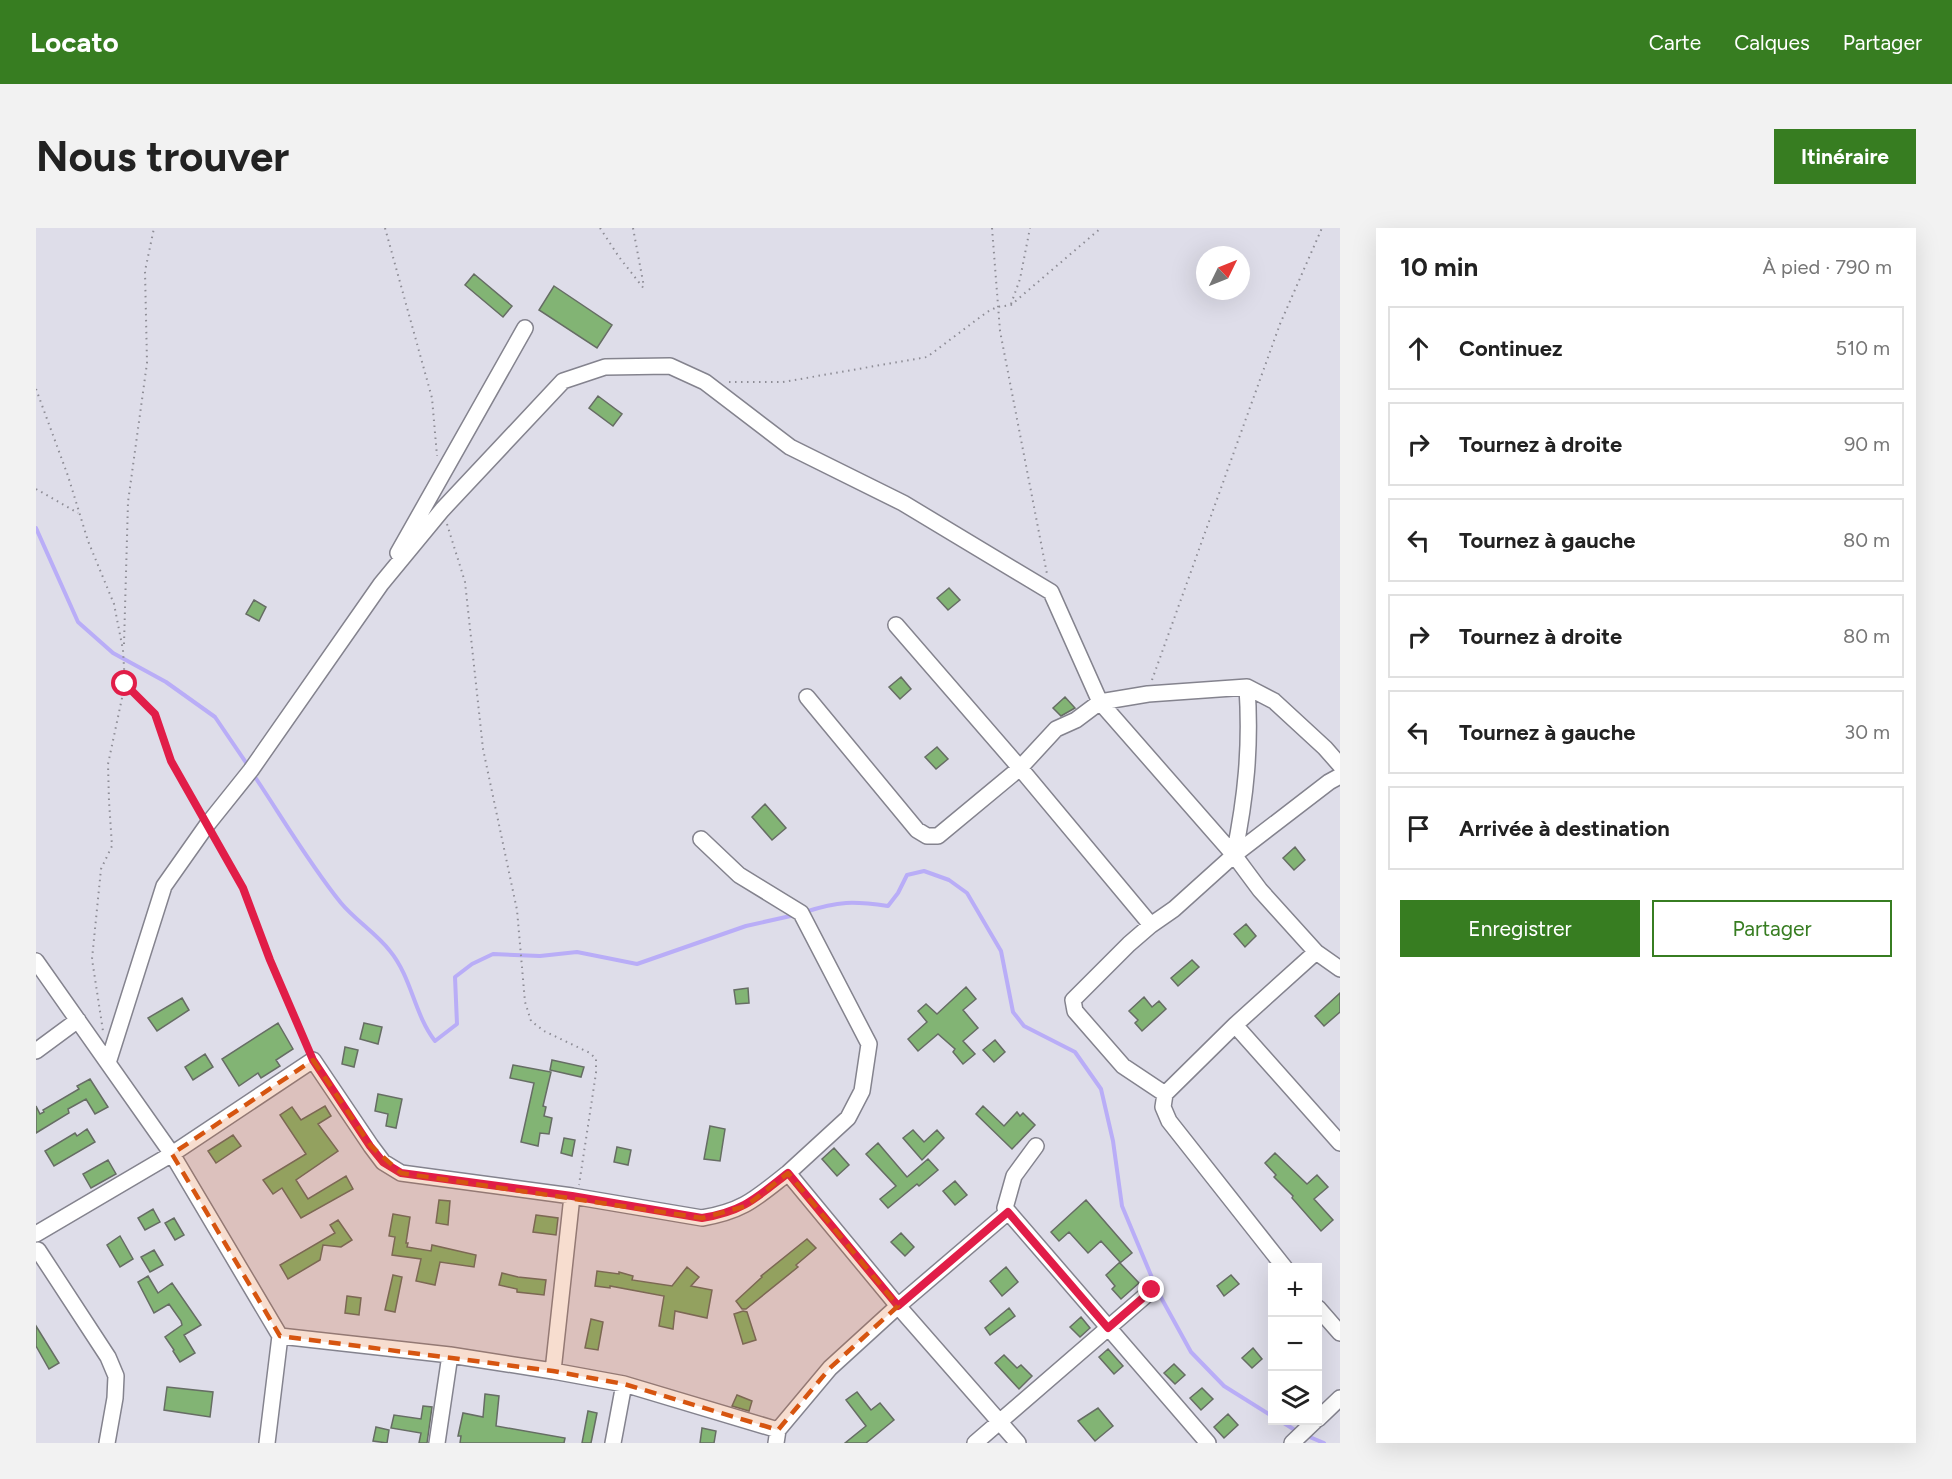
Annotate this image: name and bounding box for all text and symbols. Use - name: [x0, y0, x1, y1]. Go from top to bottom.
- text: Locato: [30, 25, 119, 59]
- text: Carte: [1649, 30, 1701, 55]
- text: Calques: [1734, 30, 1810, 55]
- text: Partager: [1843, 30, 1922, 55]
- button: Itinéraire: [1774, 129, 1916, 184]
- text: Nous trouver: [36, 131, 289, 182]
- north arrow: [1196, 246, 1250, 300]
- text: 10 min: [1400, 251, 1478, 283]
- text: À pied · 790 m: [1763, 255, 1892, 279]
- icon: ahead: [1402, 332, 1435, 365]
- text: Continuez: [1459, 335, 1563, 362]
- text: 510 m: [1835, 336, 1890, 360]
- icon: right: [1402, 428, 1435, 461]
- text: Tournez à droite: [1459, 431, 1622, 458]
- text: 90 m: [1844, 432, 1890, 456]
- icon: left: [1402, 524, 1435, 557]
- text: Tournez à gauche: [1459, 527, 1635, 554]
- text: 80 m: [1843, 528, 1890, 552]
- icon: right: [1402, 620, 1435, 653]
- text: Tournez à droite: [1459, 623, 1622, 650]
- text: 80 m: [1843, 624, 1890, 648]
- route start: [111, 670, 137, 696]
- icon: left: [1402, 716, 1435, 749]
- text: Tournez à gauche: [1459, 719, 1635, 746]
- text: 30 m: [1844, 720, 1890, 744]
- icon: arrive: [1402, 812, 1435, 845]
- text: Arrivée à destination: [1459, 815, 1670, 842]
- button: Enregistrer: [1400, 900, 1640, 957]
- button: Partager: [1652, 900, 1892, 957]
- map controls: [1268, 1263, 1322, 1425]
- button: +: [1268, 1263, 1322, 1317]
- route end: [1138, 1276, 1164, 1302]
- button: −: [1268, 1317, 1322, 1371]
- button: layers: [1268, 1371, 1322, 1425]

